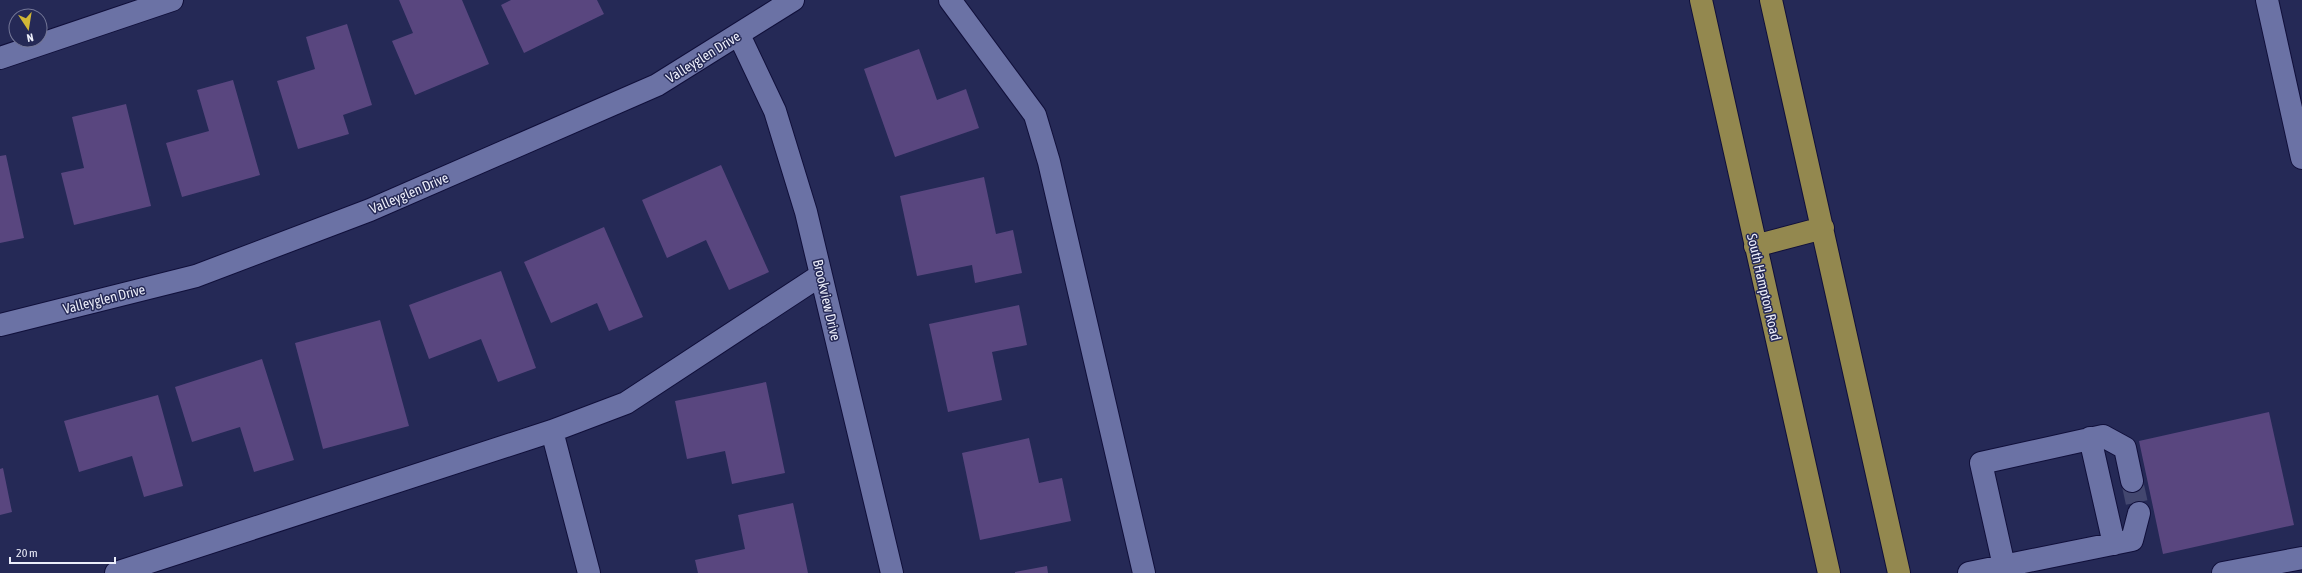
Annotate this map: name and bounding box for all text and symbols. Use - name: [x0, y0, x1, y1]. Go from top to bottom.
- north arrow: [8, 8, 48, 48]
- street label: Valleyglen Drive: [663, 28, 743, 86]
- text: N: [26, 31, 35, 44]
- street label: Valleyglen Drive: [367, 169, 451, 217]
- street label: South Hampton Road: [1744, 232, 1784, 342]
- street label: Brookview Drive: [810, 258, 844, 342]
- street label: Valleyglen Drive: [61, 281, 147, 317]
- scale bar: [10, 539, 115, 565]
- text: 20 m: [16, 546, 38, 560]

